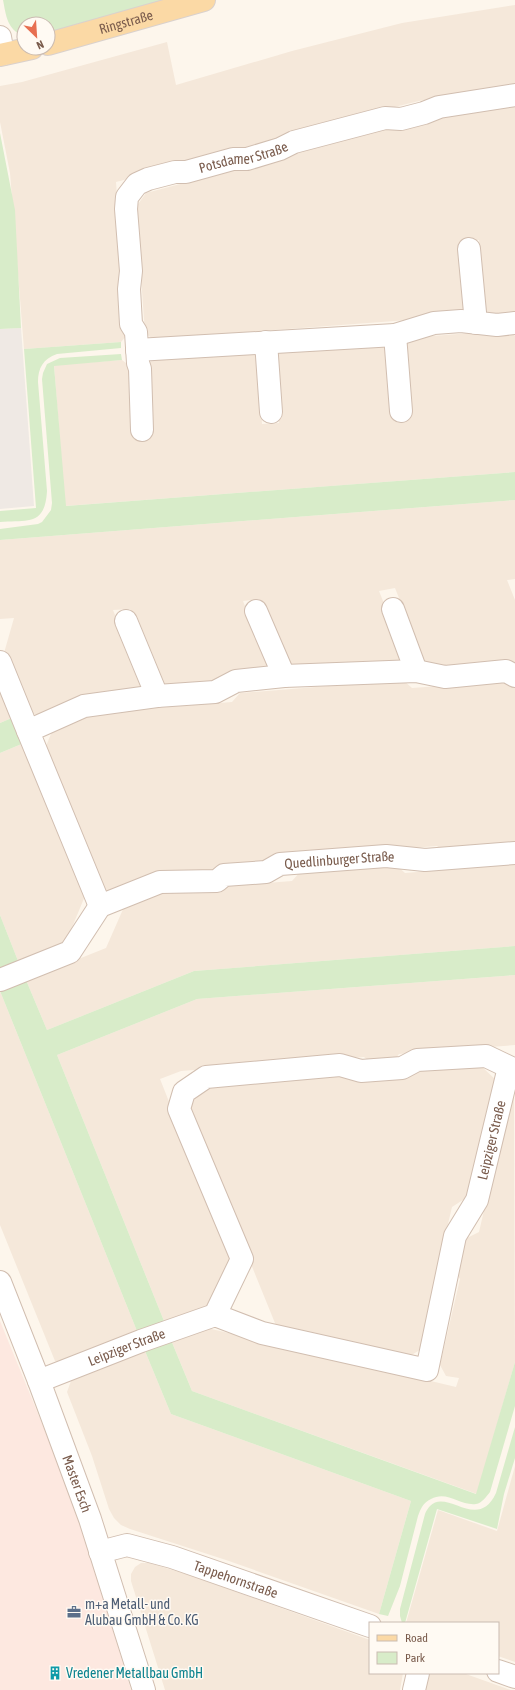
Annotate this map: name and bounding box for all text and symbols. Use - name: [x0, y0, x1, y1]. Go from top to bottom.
- street label: Ringstraße: [97, 7, 155, 37]
- north arrow: [16, 16, 56, 56]
- text: N: [35, 38, 46, 52]
- street label: Potsdamer Straße: [197, 138, 291, 176]
- street label: Quedlinburger Straße: [284, 848, 395, 872]
- street label: Leipziger Straße: [474, 1099, 509, 1182]
- street label: Leipziger Straße: [86, 1325, 167, 1369]
- street label: Master Esch: [59, 1453, 95, 1515]
- street label: Tappehornstraße: [192, 1557, 280, 1601]
- place label: m+a Metall- und Alubau GmbH & Co. KG: [85, 1596, 199, 1628]
- office icon: m+a Metall- und Alubau GmbH & Co. KG: [66, 1604, 82, 1620]
- legend: [369, 1622, 499, 1674]
- text: Road: [405, 1631, 428, 1645]
- text: Park: [405, 1651, 426, 1665]
- building icon: Vredener Metallbau GmbH: [47, 1665, 63, 1681]
- place label: Vredener Metallbau GmbH: [66, 1665, 203, 1681]

